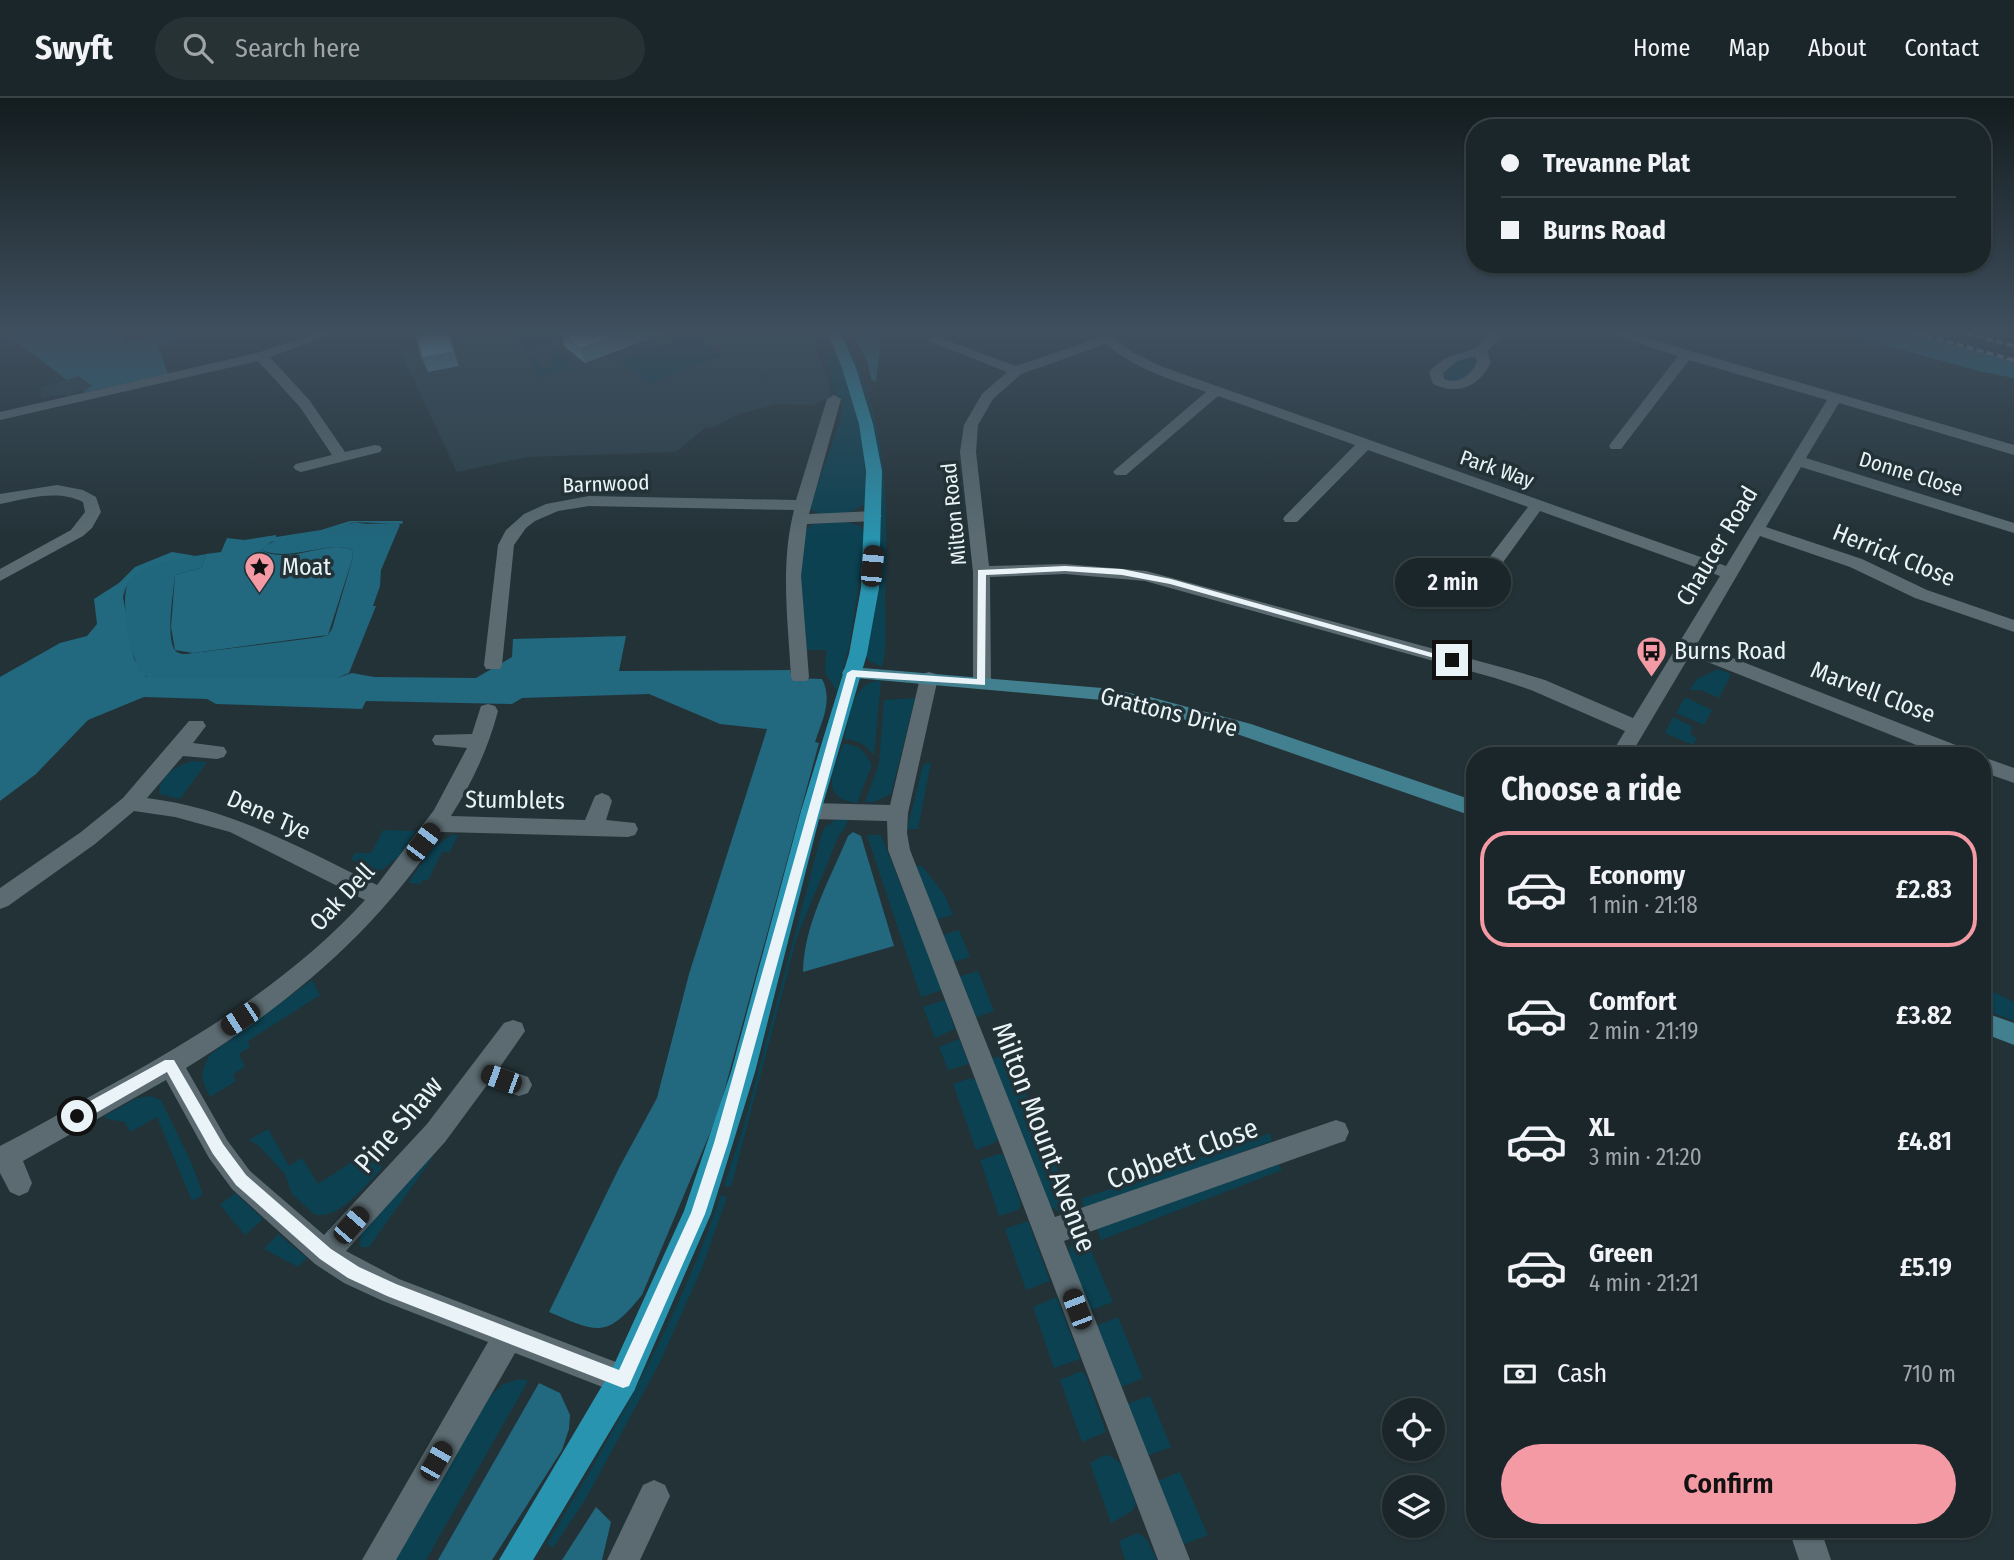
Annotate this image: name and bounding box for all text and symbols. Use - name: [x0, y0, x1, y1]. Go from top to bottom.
- search box: [155, 17, 645, 80]
- text: Swyft: [35, 28, 113, 68]
- icon: search: [179, 29, 217, 67]
- text: Search here: [235, 33, 360, 64]
- text: Home: [1633, 34, 1690, 62]
- text: Map: [1728, 34, 1770, 62]
- text: About: [1808, 34, 1866, 62]
- text: Contact: [1904, 34, 1979, 62]
- text: Trevanne Plat: [1543, 148, 1690, 179]
- text: Burns Road: [1543, 215, 1666, 246]
- street label: Park Way: [1457, 444, 1538, 494]
- street label: Donne Close: [1856, 446, 1966, 502]
- street label: Milton Road: [936, 461, 972, 567]
- street label: Barnwood: [562, 469, 650, 499]
- street label: Chaucer Road: [1670, 481, 1764, 611]
- street label: Herrick Close: [1829, 518, 1959, 592]
- car: [860, 544, 885, 588]
- place icon: Moat: [242, 550, 276, 594]
- place label: Moat: [282, 553, 331, 581]
- callout: 2 min: [1394, 559, 1510, 608]
- text: 2 min: [1427, 568, 1479, 596]
- bus stop icon: Burns Road: [1634, 634, 1668, 678]
- place label: Burns Road: [1674, 637, 1786, 665]
- route end: [1436, 644, 1468, 676]
- street label: Marvell Close: [1807, 655, 1939, 729]
- street label: Grattons Drive: [1097, 681, 1241, 743]
- text: Choose a ride: [1501, 770, 1682, 808]
- street label: Dene Tye: [223, 784, 315, 846]
- street label: Stumblets: [465, 785, 565, 815]
- car: [402, 819, 445, 865]
- street label: Oak Dell: [304, 858, 380, 936]
- icon: car: [1505, 858, 1568, 921]
- text: Economy: [1589, 860, 1685, 891]
- text: £2.83: [1896, 874, 1952, 905]
- text: 1 min · 21:18: [1589, 891, 1698, 919]
- icon: car: [1505, 984, 1568, 1047]
- text: Comfort: [1589, 986, 1677, 1017]
- car: [217, 999, 264, 1039]
- text: £3.82: [1896, 1000, 1952, 1031]
- text: 2 min · 21:19: [1589, 1017, 1699, 1045]
- street label: Milton Mount Avenue: [986, 1018, 1103, 1257]
- car: [478, 1062, 525, 1096]
- street label: Pine Shaw: [347, 1069, 449, 1179]
- route start: [61, 1100, 93, 1132]
- icon: car: [1505, 1110, 1568, 1173]
- street label: Cobbett Close: [1102, 1111, 1262, 1196]
- text: XL: [1589, 1112, 1615, 1143]
- text: £4.81: [1897, 1126, 1952, 1157]
- text: 3 min · 21:20: [1589, 1143, 1702, 1171]
- car: [330, 1202, 373, 1248]
- icon: car: [1505, 1236, 1568, 1299]
- text: Green: [1589, 1238, 1653, 1269]
- text: £5.19: [1900, 1252, 1952, 1283]
- text: 4 min · 21:21: [1589, 1269, 1699, 1297]
- car: [1060, 1286, 1095, 1332]
- icon: cash: [1501, 1355, 1539, 1393]
- text: Cash: [1557, 1358, 1607, 1389]
- text: 710 m: [1903, 1360, 1956, 1388]
- map controls: [1382, 1398, 1445, 1538]
- button: locate: [1382, 1398, 1445, 1461]
- car: [417, 1438, 456, 1484]
- button: Confirm: [1501, 1444, 1956, 1524]
- button: layers: [1382, 1475, 1445, 1538]

